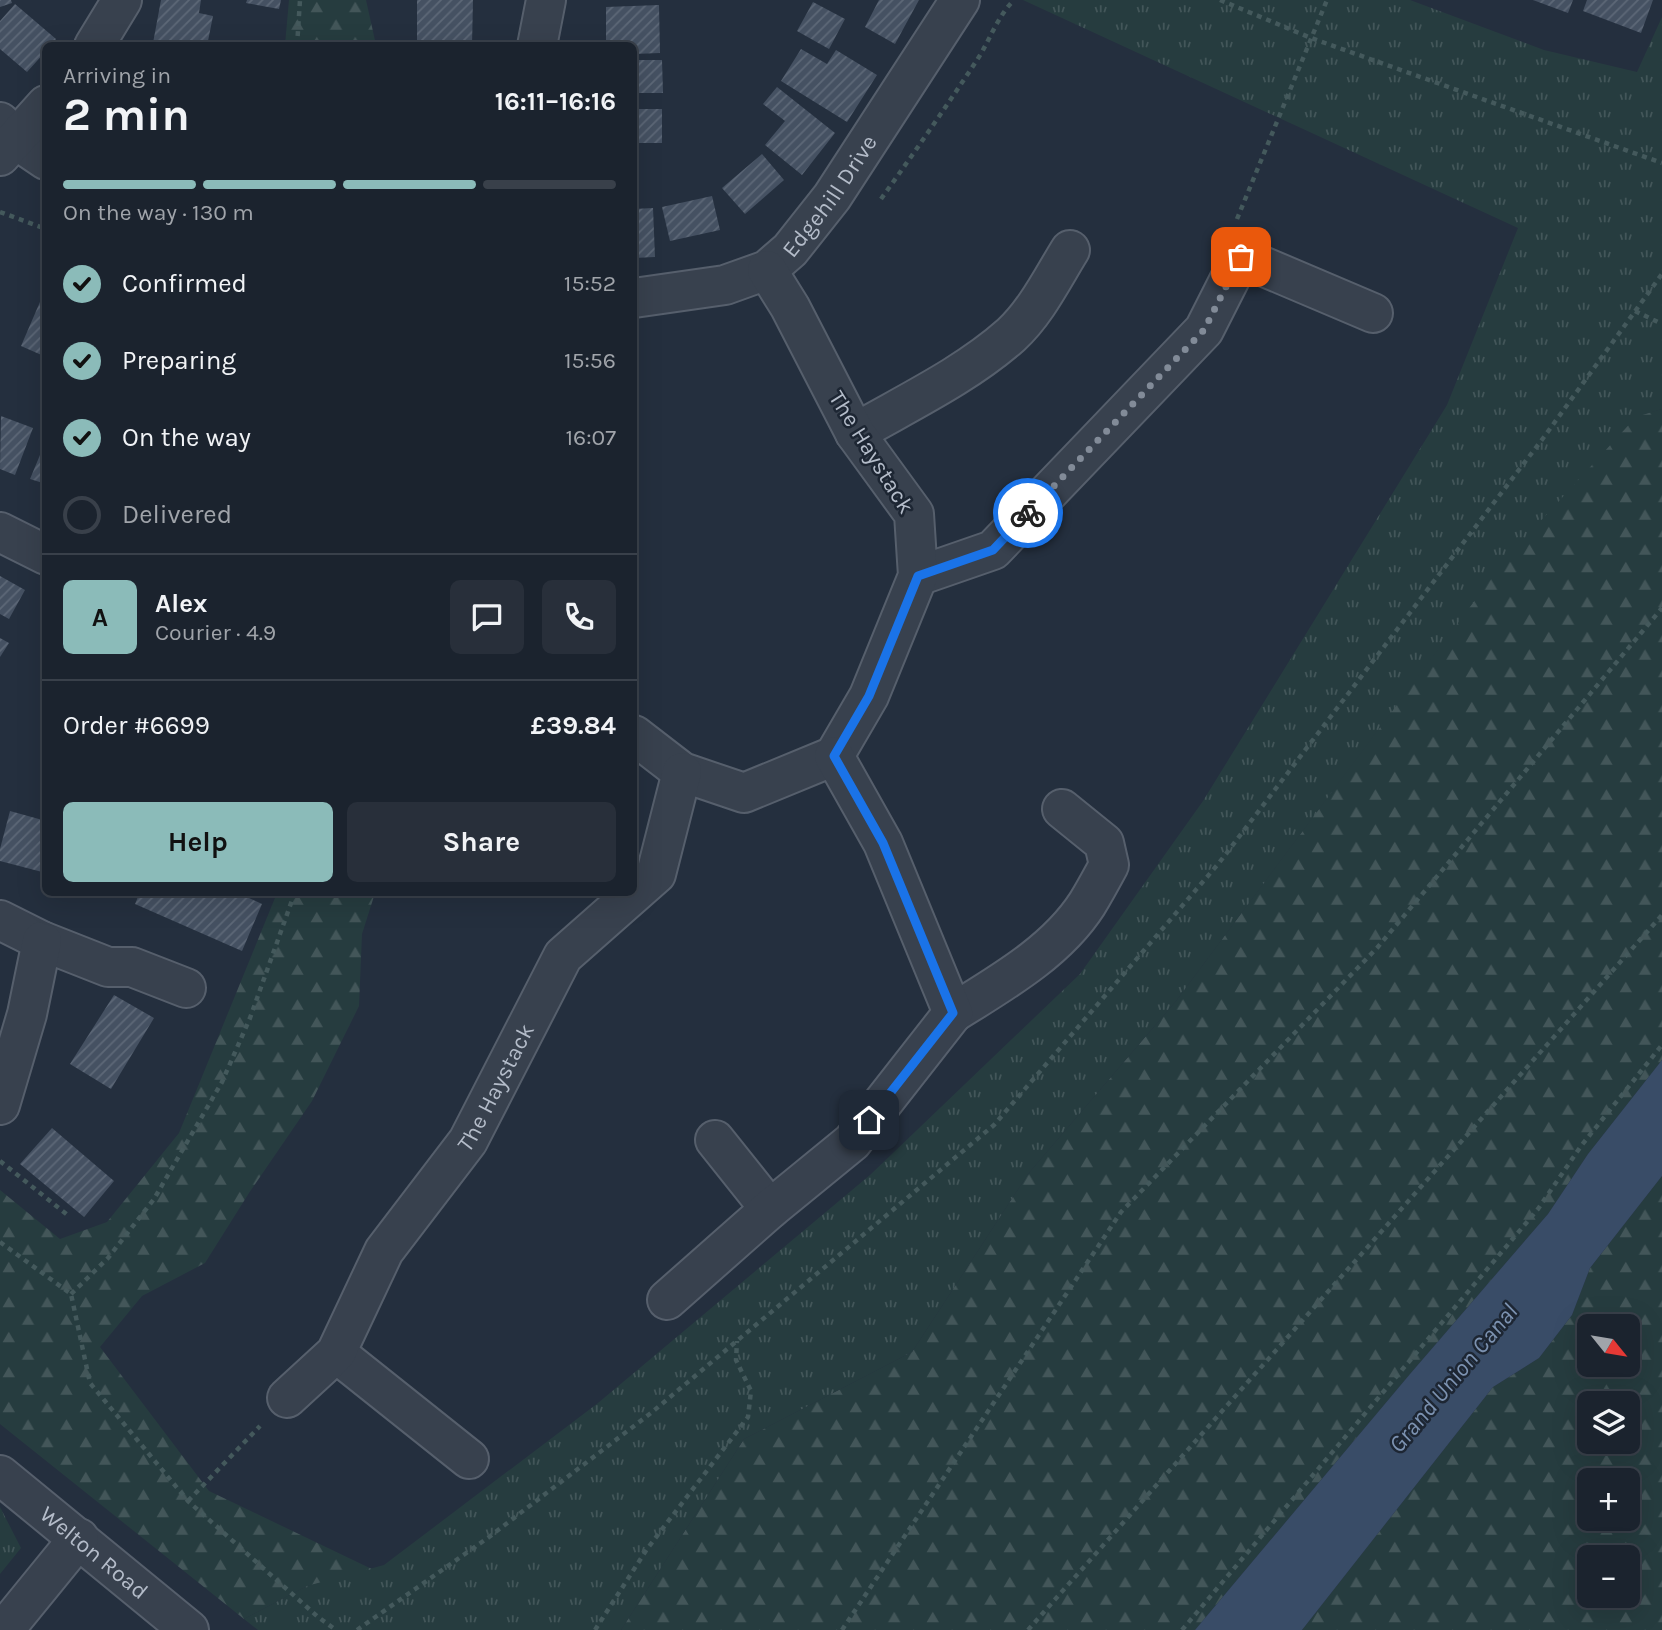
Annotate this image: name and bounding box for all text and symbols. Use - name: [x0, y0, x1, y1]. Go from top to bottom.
- text: Arriving in: [63, 62, 171, 89]
- text: 16:11–16:16: [495, 86, 616, 117]
- text: 2 min: [63, 88, 190, 142]
- street label: Edgehill Drive: [777, 130, 883, 263]
- text: On the way · 130 m: [63, 199, 254, 226]
- pin: [1211, 227, 1271, 287]
- icon: bag: [1222, 238, 1260, 276]
- icon: check: [63, 265, 101, 303]
- text: Confirmed: [122, 268, 247, 299]
- text: 15:52: [564, 270, 616, 297]
- icon: check: [63, 342, 101, 380]
- text: Preparing: [122, 345, 236, 376]
- text: 15:56: [564, 347, 616, 374]
- street label: The Haystack: [823, 386, 920, 519]
- icon: check: [63, 419, 101, 457]
- text: On the way: [122, 422, 251, 453]
- text: 16:07: [565, 424, 616, 451]
- courier: [993, 478, 1063, 548]
- icon: bike: [1009, 494, 1047, 532]
- text: Delivered: [122, 499, 232, 530]
- button: chat: [450, 580, 524, 654]
- button: phone: [542, 580, 616, 654]
- text: Alex: [155, 588, 207, 619]
- text: A: [92, 602, 108, 633]
- text: Courier · 4.9: [155, 619, 276, 646]
- text: Order #6699: [63, 710, 210, 741]
- text: £39.84: [530, 710, 616, 741]
- button: Help: [63, 802, 333, 882]
- button: Share: [347, 802, 616, 882]
- street label: The Haystack: [452, 1019, 540, 1157]
- pin: [839, 1090, 899, 1150]
- icon: home: [850, 1101, 888, 1139]
- water label: Grand Union Canal: [1383, 1298, 1523, 1458]
- north arrow: [1577, 1314, 1640, 1377]
- map controls: [1577, 1314, 1640, 1608]
- button: layers: [1577, 1391, 1640, 1454]
- button: +: [1577, 1468, 1640, 1531]
- street label: Welton Road: [35, 1501, 153, 1605]
- button: −: [1577, 1545, 1640, 1608]

